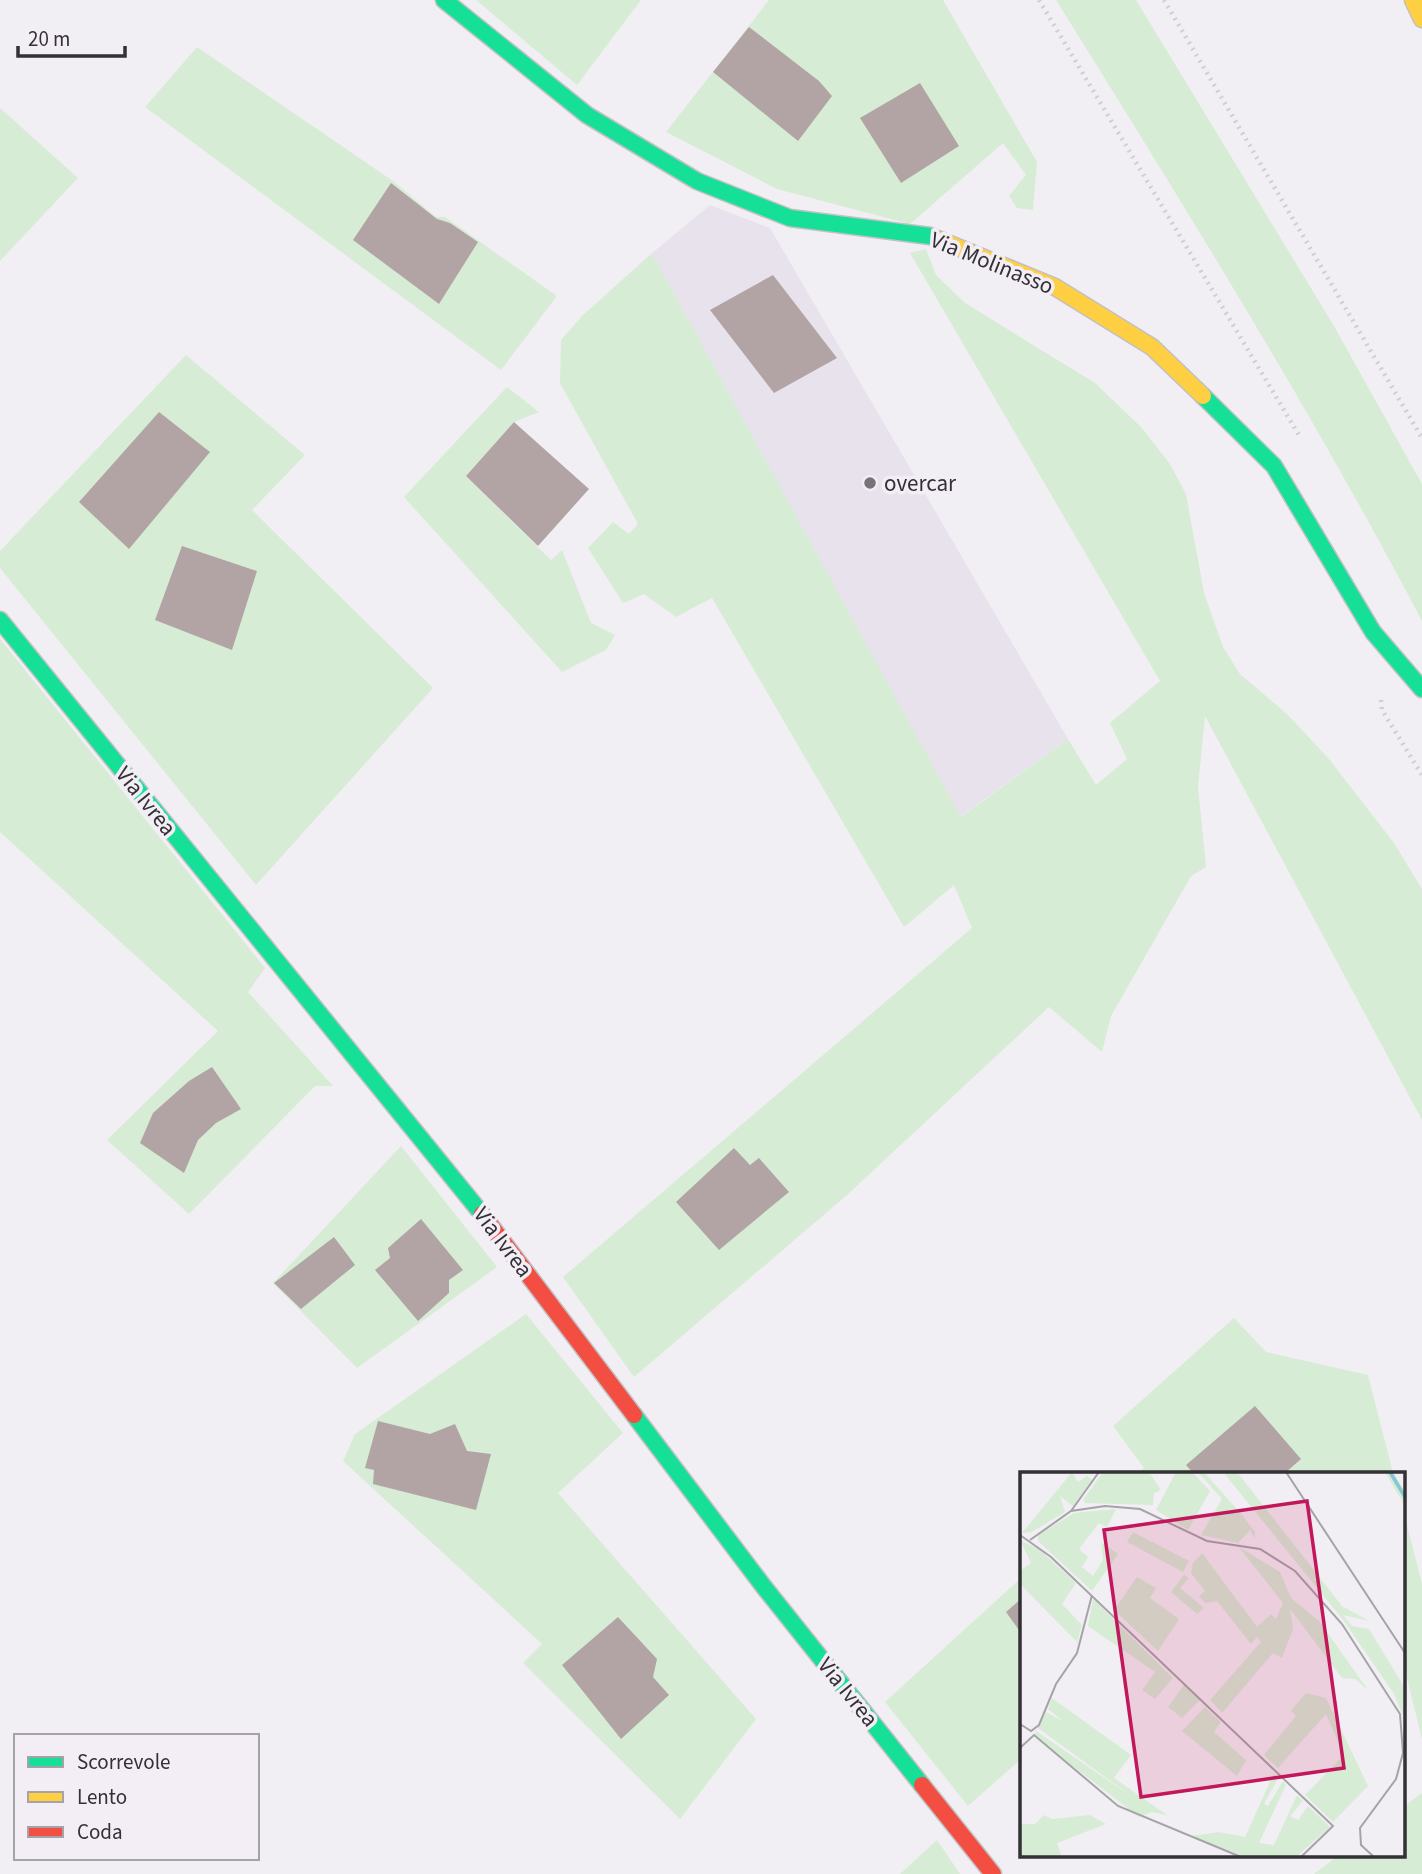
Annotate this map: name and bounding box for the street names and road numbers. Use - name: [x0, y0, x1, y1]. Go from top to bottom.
- street label: Via Molinasso: [925, 223, 1059, 303]
- street label: Via Ivrea: [108, 759, 184, 843]
- street label: Via Ivrea: [465, 1200, 541, 1284]
- street label: Via Ivrea: [810, 1650, 886, 1734]

